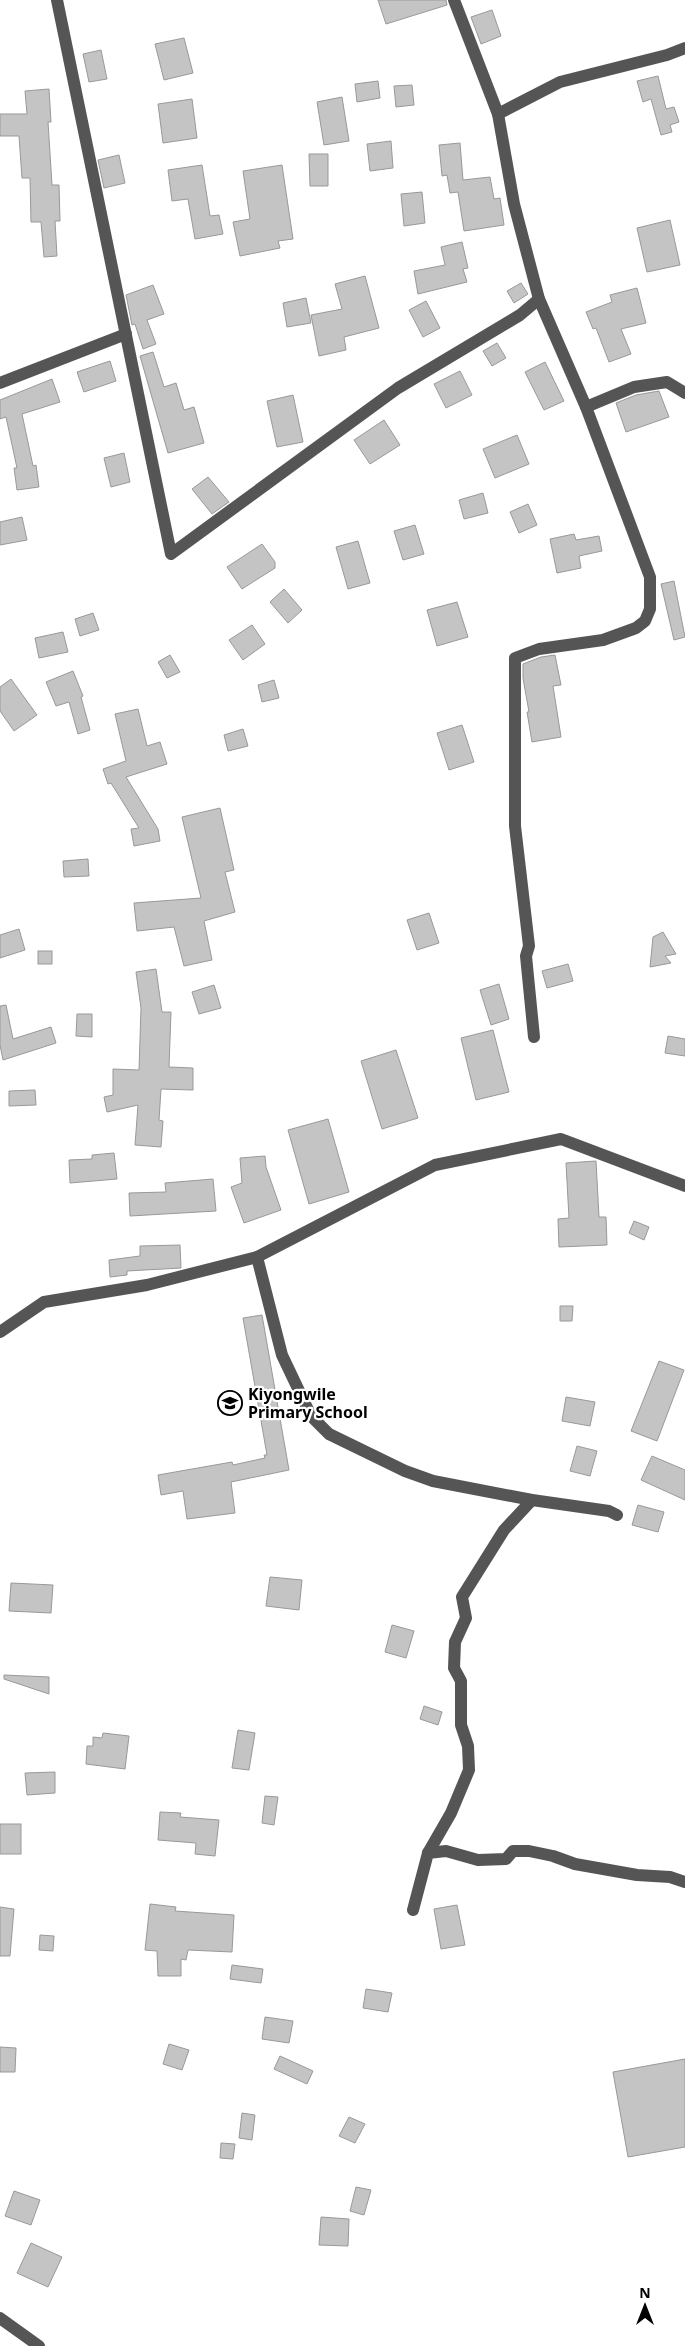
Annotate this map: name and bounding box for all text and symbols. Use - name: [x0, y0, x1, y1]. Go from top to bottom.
- place label: Kiyongwile Primary School: [248, 1383, 368, 1423]
- school or university icon: Kiyongwile Primary School: [217, 1390, 243, 1416]
- north arrow: [620, 2281, 670, 2331]
- text: N: [639, 2283, 651, 2302]

